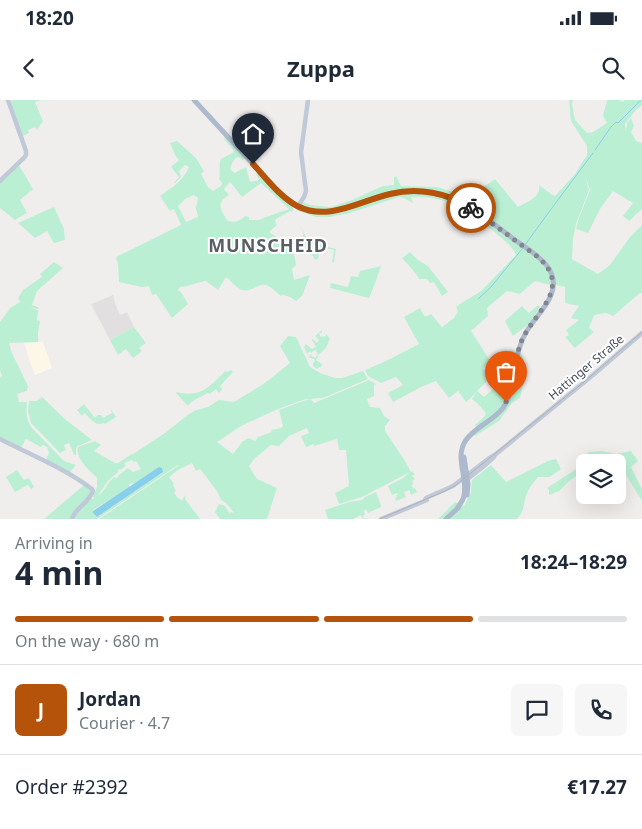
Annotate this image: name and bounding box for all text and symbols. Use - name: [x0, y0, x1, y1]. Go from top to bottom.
- text: 18:20: [25, 5, 74, 31]
- text: Zuppa: [287, 53, 355, 83]
- icon: back: [15, 54, 43, 82]
- icon: search: [599, 54, 627, 82]
- pin: [232, 113, 274, 164]
- icon: home: [239, 120, 267, 148]
- courier: [446, 183, 496, 233]
- icon: bike: [457, 194, 485, 222]
- district label: MUNSCHEID: [208, 233, 328, 257]
- street label: Hattinger Straße: [545, 330, 628, 404]
- pin: [485, 351, 527, 402]
- icon: bag: [492, 358, 520, 386]
- map controls: [576, 454, 626, 504]
- button: layers: [576, 454, 626, 504]
- text: Arriving in: [15, 532, 93, 554]
- text: 18:24–18:29: [520, 549, 627, 575]
- text: 4 min: [15, 551, 103, 594]
- text: On the way · 680 m: [15, 630, 159, 652]
- button: chat: [511, 684, 563, 736]
- button: phone: [575, 684, 627, 736]
- text: Jordan: [79, 686, 141, 712]
- text: J: [38, 697, 44, 723]
- text: Courier · 4.7: [79, 712, 170, 734]
- text: Order #2392: [15, 774, 128, 800]
- text: €17.27: [567, 774, 627, 800]

